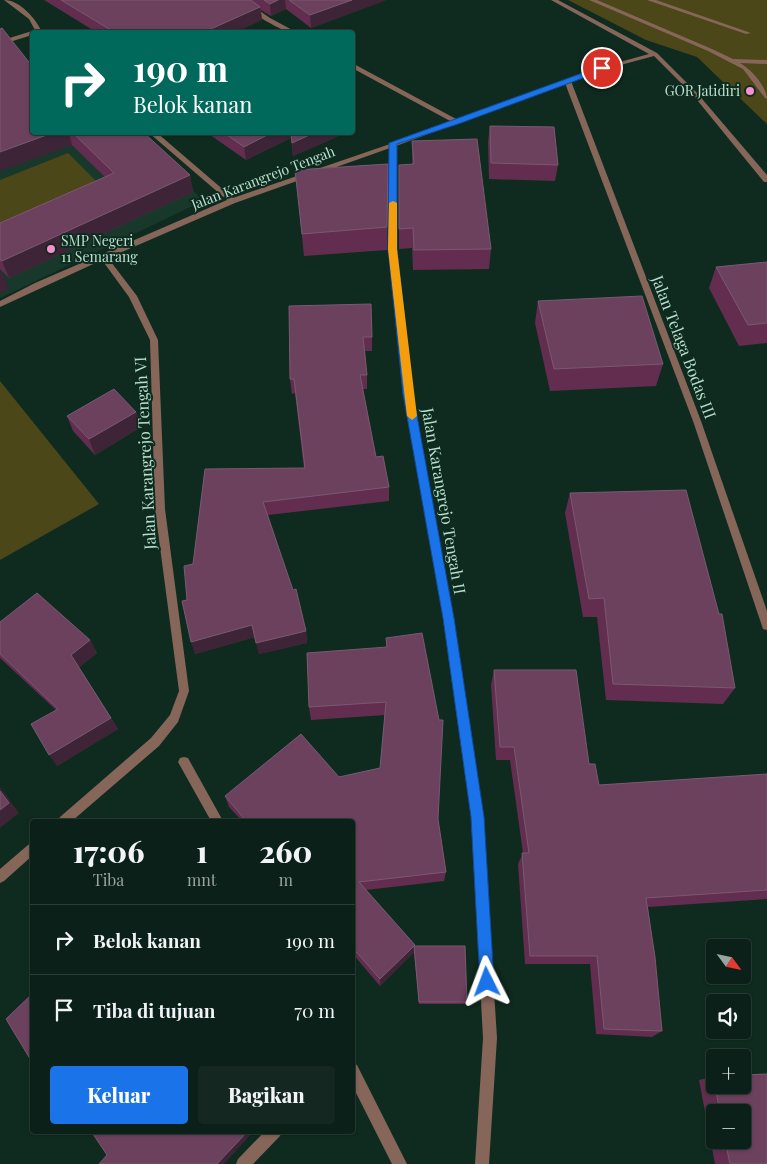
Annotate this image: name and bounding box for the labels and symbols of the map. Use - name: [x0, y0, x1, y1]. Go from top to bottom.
- pin: [581, 47, 623, 89]
- place label: GOR Jatidiri: [665, 81, 740, 100]
- marker: GOR Jatidiri: [744, 85, 756, 97]
- street label: Jalan Karangrejo Tengah: [187, 141, 338, 214]
- place label: SMP Negeri 11 Semarang: [61, 231, 138, 266]
- marker: SMP Negeri 11 Semarang: [45, 243, 57, 255]
- street label: Jalan Telaga Bodas III: [647, 271, 721, 421]
- street label: Jalan Karangrejo Tengah VI: [129, 356, 160, 551]
- street label: Jalan Karangrejo Tengah II: [418, 405, 471, 596]
- north arrow: [706, 939, 751, 984]
- position arrow: [460, 955, 512, 1007]

